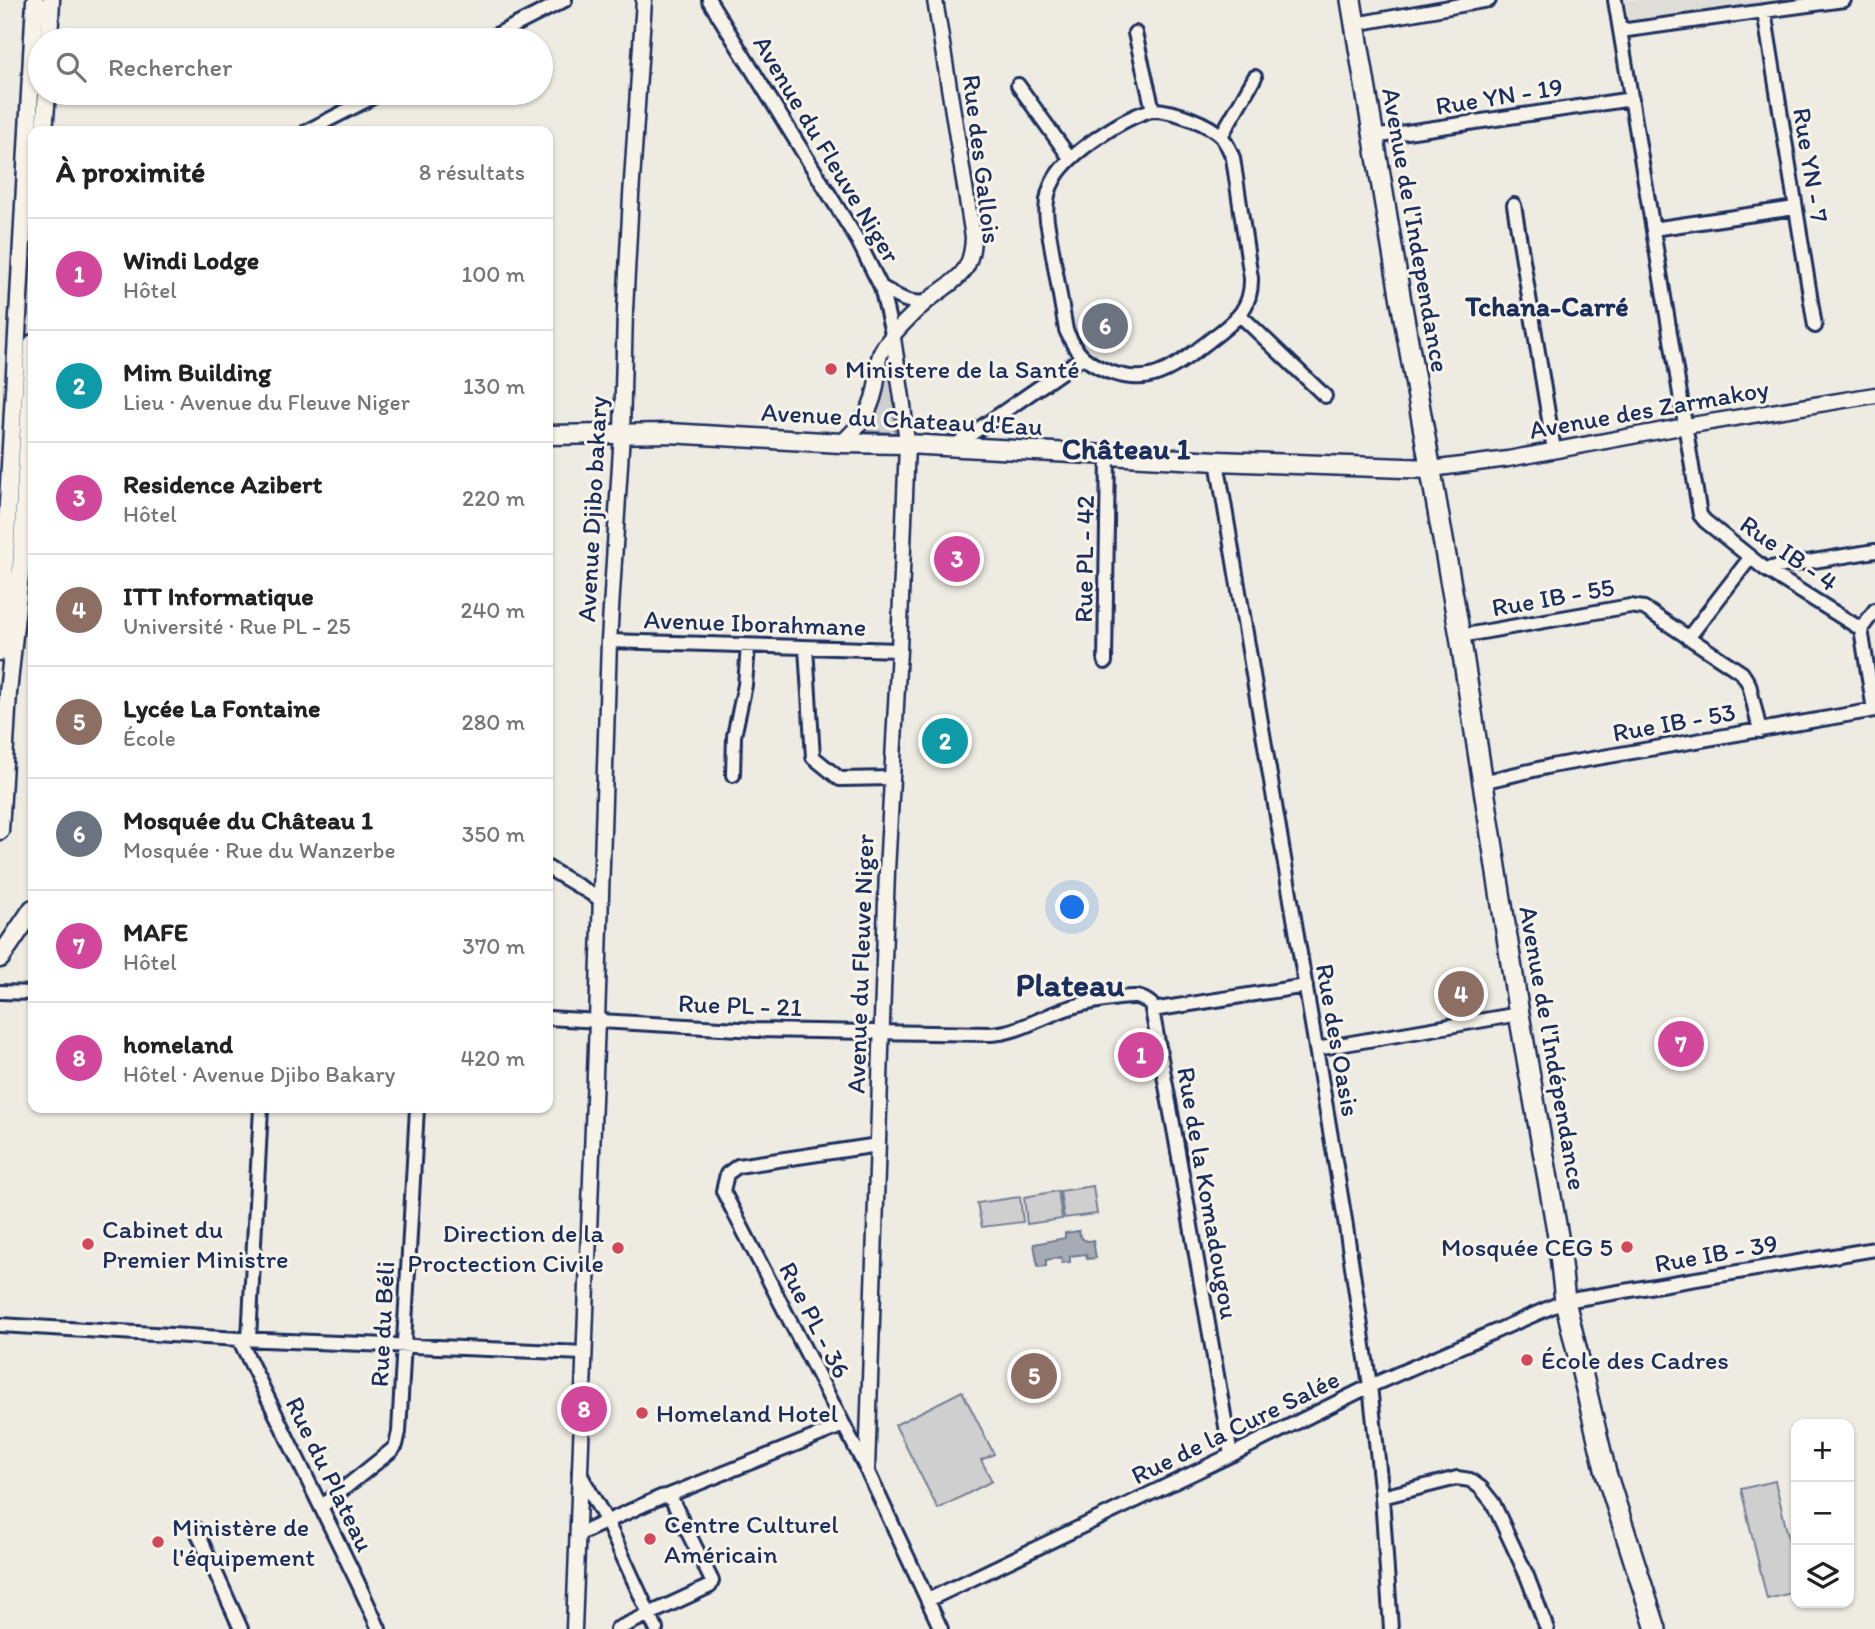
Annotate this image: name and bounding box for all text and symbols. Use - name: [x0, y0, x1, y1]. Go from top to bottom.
- search box: [28, 28, 553, 105]
- street label: Avenue du Fleuve Niger: [746, 29, 908, 269]
- icon: search: [52, 48, 90, 86]
- text: Rechercher: [108, 51, 232, 83]
- street label: Rue YN - 19: [1433, 70, 1565, 122]
- street label: Rue des Gallois: [956, 73, 1008, 245]
- street label: Avenue de l'Independance: [1375, 85, 1457, 375]
- street label: Rue YN - 7: [1786, 105, 1836, 225]
- text: À proximité: [56, 153, 205, 190]
- text: 8 résultats: [419, 158, 525, 186]
- text: Windi Lodge: [123, 244, 259, 276]
- text: 1: [74, 260, 84, 288]
- text: 100 m: [461, 260, 525, 288]
- text: Hôtel: [123, 276, 177, 304]
- district label: Tchana-Carré: [1464, 289, 1629, 323]
- pin: 6: [1082, 300, 1128, 352]
- place label: Ministere de la Santé: [845, 353, 1080, 385]
- text: Mim Building: [123, 356, 271, 388]
- marker: Ministere de la Santé: [823, 361, 839, 377]
- text: 2: [73, 372, 85, 400]
- text: 130 m: [463, 372, 525, 400]
- street label: Avenue des Zarmakoy: [1527, 372, 1771, 446]
- text: Lieu · Avenue du Fleuve Niger: [123, 388, 410, 416]
- street label: Avenue Djibo bakary: [570, 395, 614, 623]
- street label: Avenue du Chateau d'Eau: [760, 396, 1044, 442]
- district label: Château 1: [1062, 430, 1190, 467]
- text: Residence Azibert: [123, 468, 322, 500]
- text: 3: [73, 484, 85, 512]
- text: 220 m: [462, 484, 525, 512]
- street label: Rue PL - 42: [1067, 495, 1101, 623]
- text: Hôtel: [123, 500, 177, 528]
- street label: Rue IB - 4: [1734, 508, 1844, 598]
- pin: 3: [934, 533, 980, 585]
- street label: Rue IB - 55: [1489, 570, 1617, 624]
- text: ITT Informatique: [123, 580, 314, 612]
- text: 4: [72, 596, 86, 624]
- text: 240 m: [460, 596, 525, 624]
- street label: Avenue Iborahmane: [643, 603, 867, 643]
- text: Université · Rue PL - 25: [123, 612, 351, 640]
- text: Lycée La Fontaine: [123, 692, 320, 724]
- street label: Rue IB - 53: [1610, 695, 1738, 749]
- text: 5: [73, 708, 85, 736]
- text: 280 m: [462, 708, 525, 736]
- pin: 2: [922, 715, 968, 767]
- text: École: [123, 724, 176, 752]
- text: Mosquée du Château 1: [123, 804, 373, 836]
- text: 6: [73, 820, 85, 848]
- text: 350 m: [462, 820, 525, 848]
- street label: Avenue du Fleuve Niger: [839, 833, 881, 1094]
- text: Mosquée · Rue du Wanzerbe: [123, 836, 396, 864]
- your location: [1055, 890, 1089, 924]
- street label: Avenue de l'Indépendance: [1512, 903, 1594, 1193]
- text: MAFE: [123, 916, 188, 948]
- text: 7: [73, 932, 85, 960]
- text: 370 m: [462, 932, 525, 960]
- text: Hôtel: [123, 948, 177, 976]
- street label: Rue des Oasis: [1309, 961, 1367, 1119]
- district label: Plateau: [1016, 965, 1125, 1004]
- pin: 4: [1438, 968, 1484, 1020]
- street label: Rue PL - 21: [677, 987, 803, 1023]
- pin: 7: [1658, 1018, 1704, 1070]
- text: homeland: [123, 1028, 233, 1060]
- pin: 1: [1118, 1029, 1164, 1081]
- text: 8: [73, 1044, 85, 1072]
- text: 420 m: [460, 1044, 525, 1072]
- text: Hôtel · Avenue Djibo Bakary: [123, 1060, 395, 1088]
- street label: Rue de la Komadougou: [1170, 1064, 1246, 1322]
- place label: Cabinet du Premier Ministre: [102, 1213, 289, 1275]
- place label: Direction de la Proctection Civile: [407, 1217, 604, 1279]
- street label: Rue IB - 39: [1652, 1226, 1780, 1280]
- place label: Mosquée CEG 5: [1441, 1231, 1613, 1263]
- marker: Cabinet du Premier Ministre: [80, 1236, 96, 1252]
- marker: Mosquée CEG 5: [1619, 1239, 1635, 1255]
- marker: Direction de la Proctection Civile: [610, 1240, 626, 1256]
- street label: Rue PL - 36: [772, 1256, 858, 1384]
- street label: Rue du Béli: [363, 1260, 401, 1388]
- place label: École des Cadres: [1541, 1344, 1729, 1376]
- pin: 5: [1011, 1350, 1057, 1402]
- marker: École des Cadres: [1519, 1352, 1535, 1368]
- street label: Rue de la Cure Salée: [1126, 1363, 1344, 1491]
- pin: 8: [561, 1383, 607, 1435]
- street label: Rue du Plateau: [279, 1391, 381, 1557]
- place label: Homeland Hotel: [656, 1397, 838, 1429]
- marker: Homeland Hotel: [634, 1405, 650, 1421]
- map controls: [1791, 1419, 1854, 1608]
- button: +: [1791, 1419, 1854, 1482]
- button: −: [1791, 1482, 1854, 1545]
- place label: Centre Culturel Américain: [664, 1508, 839, 1570]
- place label: Ministère de l'équipement: [172, 1511, 315, 1573]
- marker: Centre Culturel Américain: [642, 1531, 658, 1547]
- marker: Ministère de l'équipement: [150, 1534, 166, 1550]
- button: layers: [1791, 1545, 1854, 1608]

